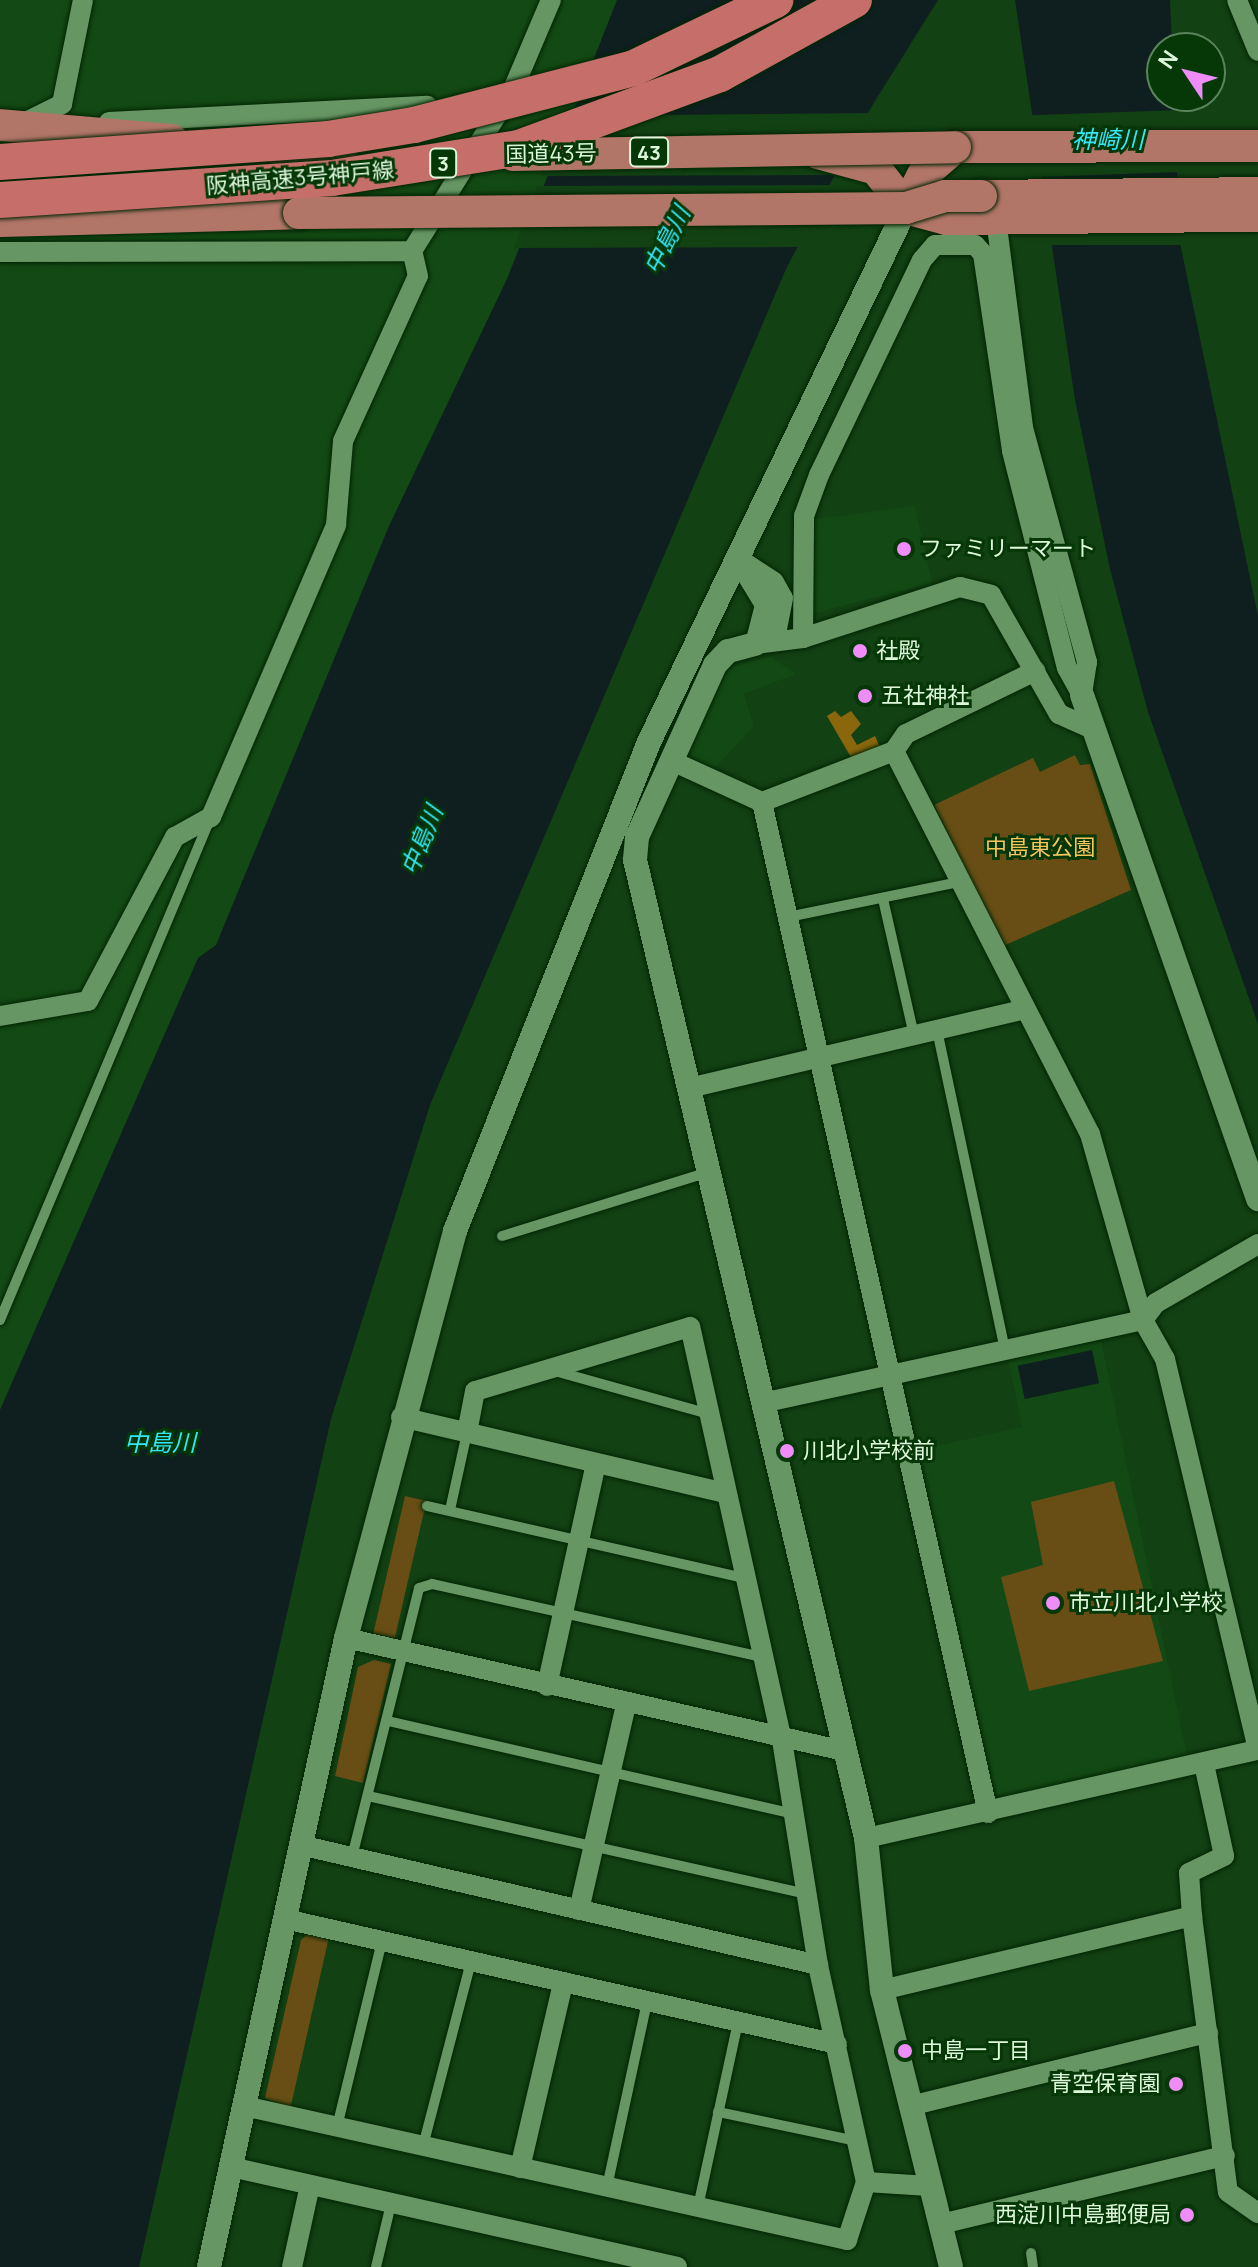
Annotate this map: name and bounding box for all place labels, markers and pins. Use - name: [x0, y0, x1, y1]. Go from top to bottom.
- place label: ファミリーマート: [920, 536, 1096, 562]
- marker: ファミリーマート: [895, 540, 913, 558]
- place label: 社殿: [876, 638, 920, 664]
- marker: 社殿: [851, 642, 869, 660]
- place label: 五社神社: [881, 683, 969, 709]
- marker: 五社神社: [856, 687, 874, 705]
- place label: 川北小学校前: [803, 1438, 935, 1464]
- marker: 川北小学校前: [778, 1442, 796, 1460]
- place label: 市立川北小学校: [1069, 1590, 1223, 1616]
- marker: 市立川北小学校: [1044, 1594, 1062, 1612]
- place label: 中島一丁目: [921, 2038, 1031, 2064]
- marker: 中島一丁目: [896, 2042, 914, 2060]
- place label: 青空保育園: [1050, 2071, 1160, 2097]
- marker: 青空保育園: [1167, 2075, 1185, 2093]
- place label: 西淀川中島郵便局: [995, 2202, 1171, 2228]
- marker: 西淀川中島郵便局: [1178, 2206, 1196, 2224]

